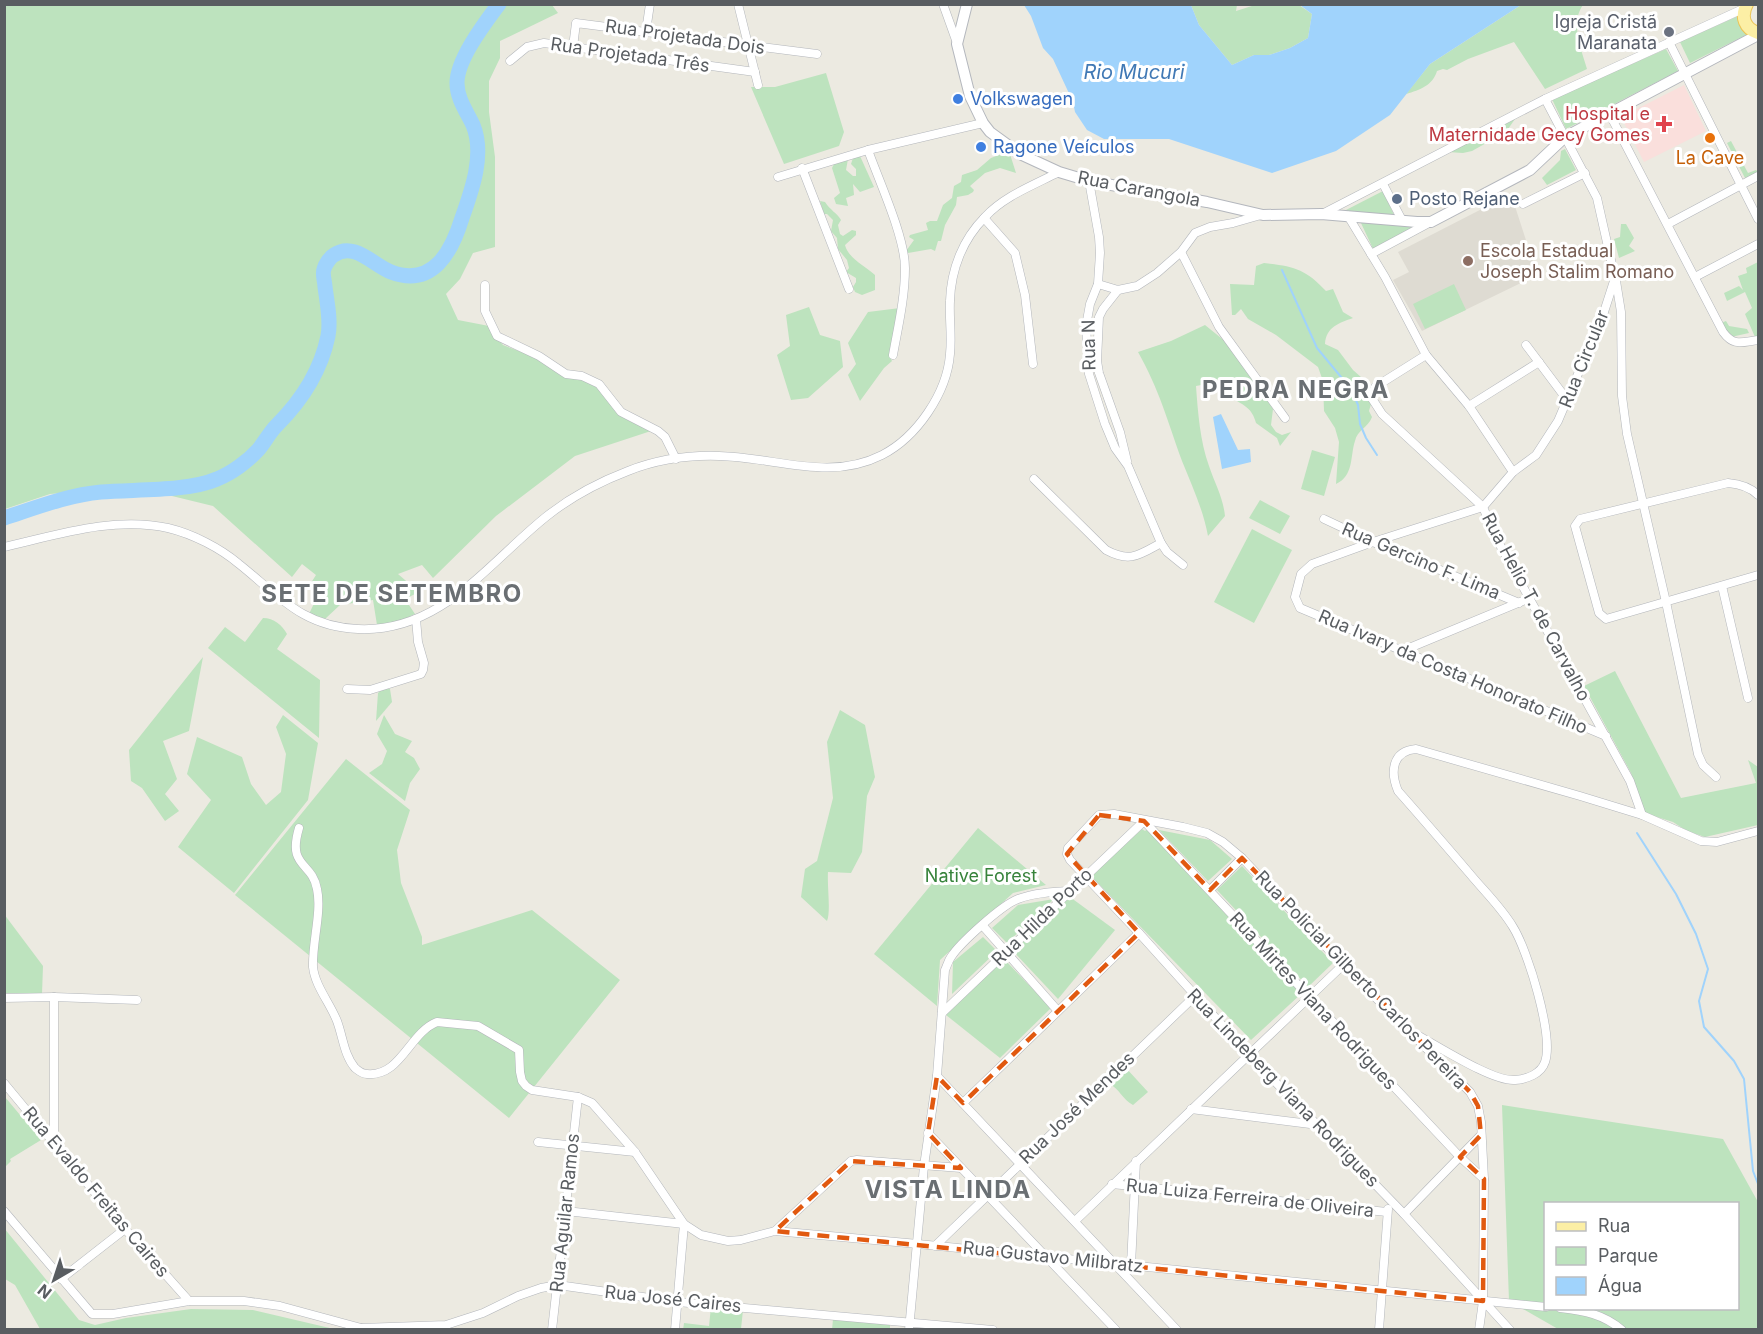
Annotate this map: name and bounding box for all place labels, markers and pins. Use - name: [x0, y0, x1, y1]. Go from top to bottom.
- place label: Igreja Cristã Maranata: [1554, 11, 1657, 53]
- marker: Igreja Cristã Maranata: [1662, 25, 1676, 39]
- place label: Volkswagen: [970, 88, 1073, 109]
- marker: Volkswagen: [951, 92, 965, 106]
- place label: Hospital e Maternidade Gecy Gomes: [1429, 103, 1650, 145]
- marker: Hospital e Maternidade Gecy Gomes: [1655, 115, 1673, 133]
- marker: La Cave: [1703, 131, 1717, 145]
- place label: Ragone Veículos: [993, 136, 1135, 157]
- marker: Ragone Veículos: [974, 140, 988, 154]
- place label: La Cave: [1676, 147, 1744, 168]
- place label: Posto Rejane: [1409, 188, 1520, 209]
- marker: Posto Rejane: [1390, 192, 1404, 206]
- place label: Escola Estadual Joseph Stalim Romano: [1480, 240, 1674, 282]
- marker: Escola Estadual Joseph Stalim Romano: [1461, 254, 1475, 268]

